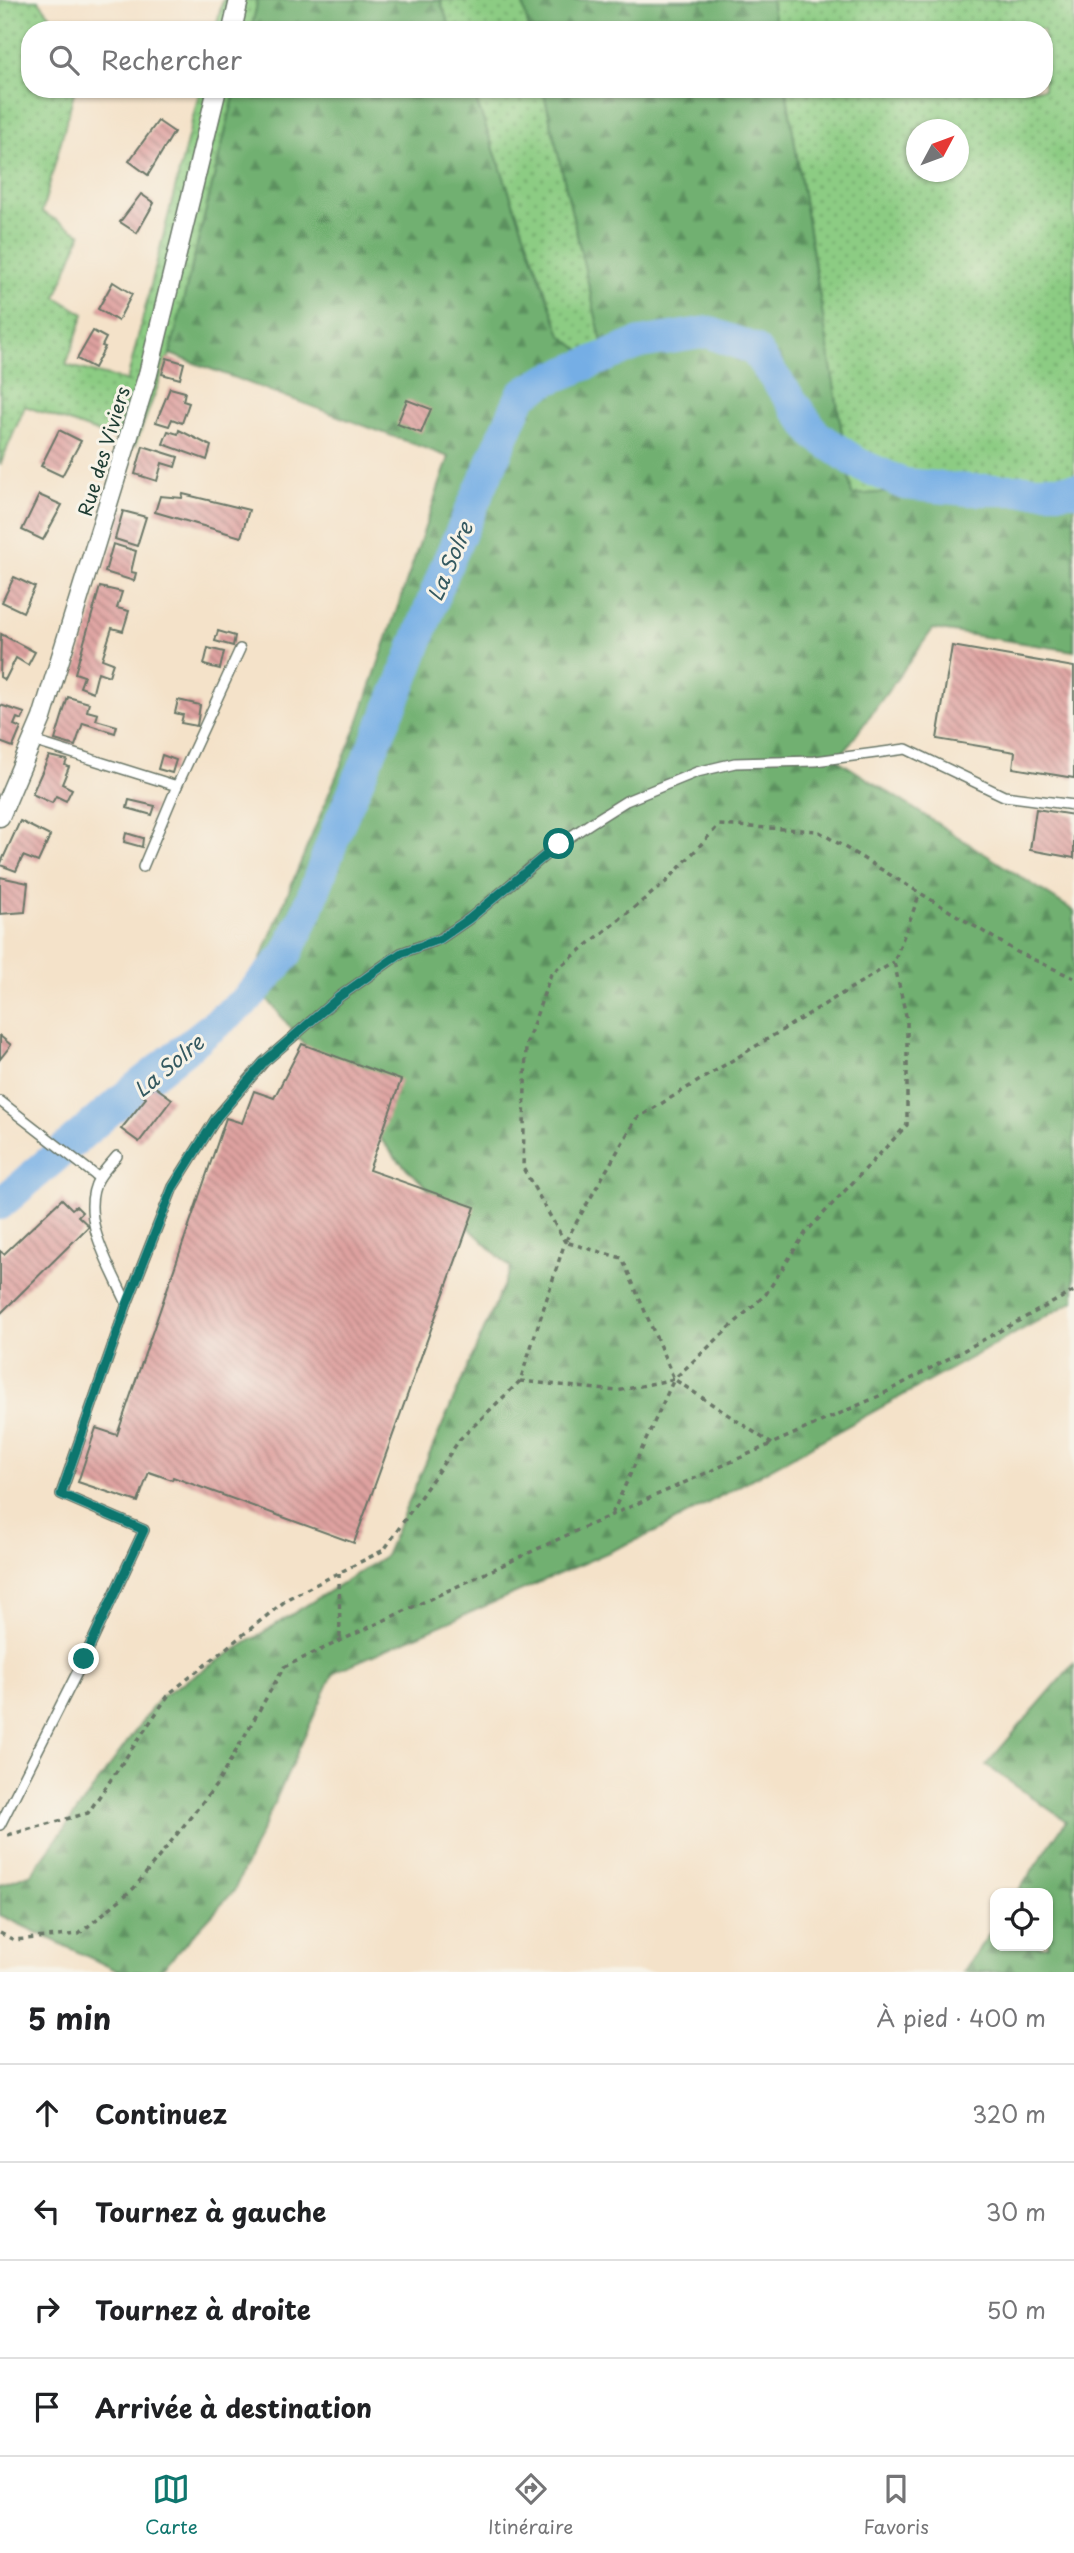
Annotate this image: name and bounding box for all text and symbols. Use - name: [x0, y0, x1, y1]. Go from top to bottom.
- search box: [21, 21, 1053, 98]
- text: Rechercher: [101, 40, 242, 79]
- icon: search: [45, 41, 83, 79]
- north arrow: [906, 119, 969, 182]
- street label: Rue des Viviers: [70, 383, 136, 519]
- water label: La Solre: [418, 515, 481, 605]
- route start: [543, 828, 574, 859]
- water label: La Solre: [126, 1025, 211, 1104]
- route end: [68, 1643, 99, 1674]
- map controls: [990, 1888, 1053, 1951]
- button: locate: [990, 1888, 1053, 1951]
- text: 5 min: [28, 1995, 111, 2040]
- text: À pied · 400 m: [877, 2000, 1046, 2035]
- icon: ahead: [28, 2094, 66, 2132]
- text: Continuez: [95, 2094, 227, 2133]
- text: 320 m: [972, 2096, 1046, 2131]
- icon: left: [28, 2192, 66, 2230]
- text: Tournez à gauche: [95, 2192, 326, 2231]
- text: 30 m: [985, 2194, 1046, 2229]
- icon: right: [28, 2290, 66, 2328]
- text: Tournez à droite: [95, 2290, 311, 2329]
- text: 50 m: [986, 2292, 1046, 2327]
- icon: arrive: [28, 2388, 66, 2426]
- text: Arrivée à destination: [95, 2388, 372, 2427]
- tab: Carte: [145, 2470, 198, 2540]
- tab: Itinéraire: [488, 2470, 573, 2540]
- tab: Favoris: [864, 2470, 929, 2540]

